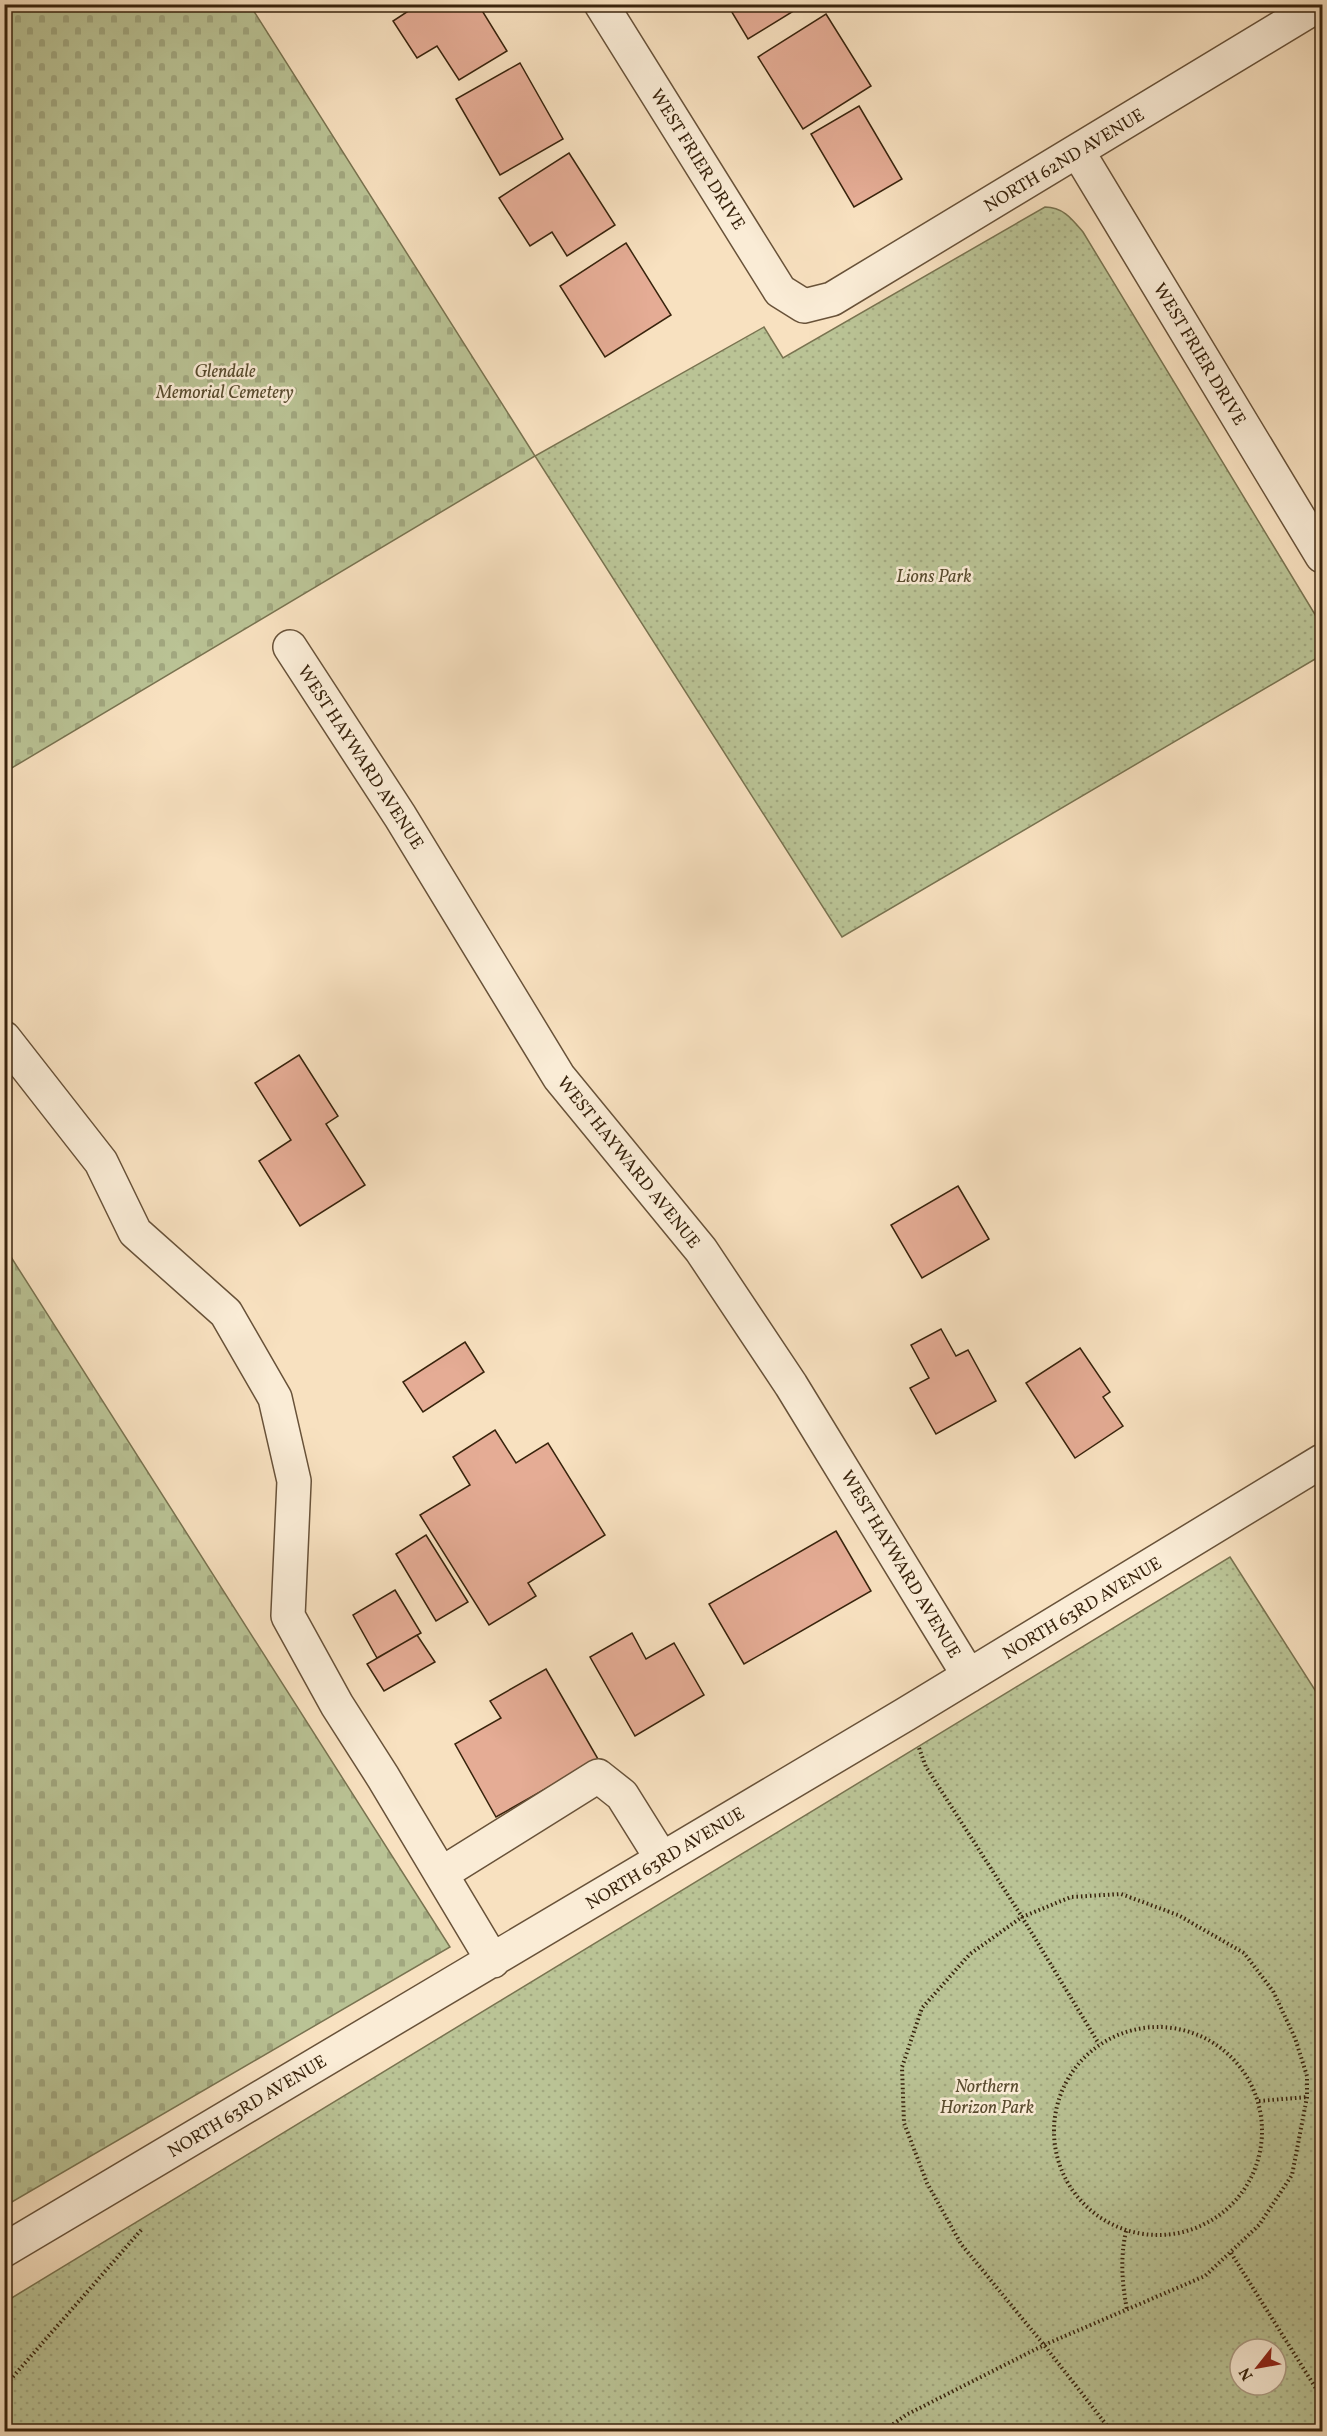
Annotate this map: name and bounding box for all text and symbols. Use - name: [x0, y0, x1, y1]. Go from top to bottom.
- street label: WEST FRIER DRIVE: [643, 84, 750, 235]
- street label: NORTH 62ND AVENUE: [980, 103, 1150, 219]
- street label: WEST FRIER DRIVE: [1146, 279, 1251, 431]
- park label: Glendale Memorial Cemetery: [155, 360, 294, 406]
- park label: Lions Park: [896, 565, 972, 590]
- street label: WEST HAYWARD AVENUE: [291, 661, 429, 855]
- street label: WEST HAYWARD AVENUE: [550, 1071, 705, 1255]
- street label: WEST HAYWARD AVENUE: [834, 1466, 966, 1664]
- street label: NORTH 63RD AVENUE: [999, 1552, 1167, 1667]
- street label: NORTH 63RD AVENUE: [582, 1802, 750, 1917]
- street label: NORTH 63RD AVENUE: [164, 2050, 332, 2165]
- park label: Northern Horizon Park: [940, 2075, 1034, 2121]
- north arrow: [1228, 2337, 1288, 2397]
- text: N: [1234, 2363, 1259, 2384]

